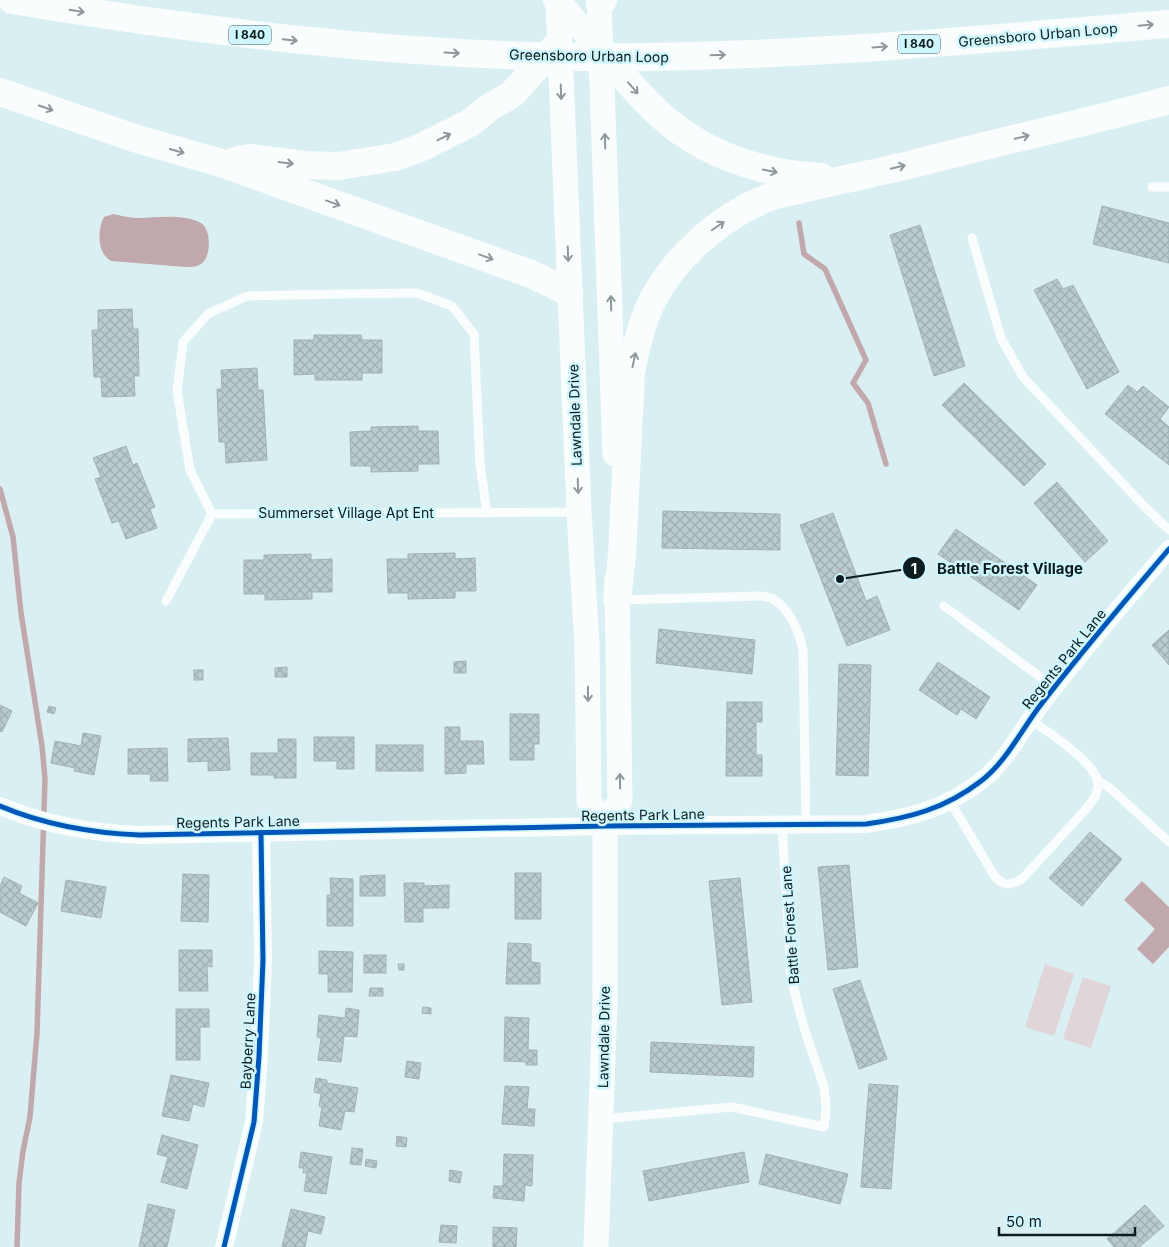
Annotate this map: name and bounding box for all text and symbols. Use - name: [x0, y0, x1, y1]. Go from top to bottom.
- one-way arrow: [69, 6, 85, 16]
- street label: Greensboro Urban Loop: [958, 19, 1118, 50]
- one-way arrow: [1138, 21, 1154, 30]
- road number: I 840: [229, 26, 271, 44]
- road number: I 840: [898, 34, 940, 54]
- one-way arrow: [282, 35, 298, 45]
- one-way arrow: [872, 42, 888, 52]
- street label: Greensboro Urban Loop: [509, 46, 669, 65]
- one-way arrow: [444, 48, 460, 58]
- one-way arrow: [709, 51, 725, 60]
- one-way arrow: [628, 81, 639, 94]
- one-way arrow: [557, 83, 566, 99]
- one-way arrow: [38, 104, 53, 113]
- one-way arrow: [436, 131, 451, 141]
- one-way arrow: [1013, 132, 1029, 141]
- one-way arrow: [600, 133, 609, 149]
- one-way arrow: [169, 146, 185, 156]
- one-way arrow: [278, 158, 294, 168]
- one-way arrow: [889, 162, 905, 171]
- one-way arrow: [761, 167, 777, 176]
- one-way arrow: [325, 199, 340, 208]
- one-way arrow: [711, 221, 725, 231]
- one-way arrow: [563, 246, 572, 262]
- one-way arrow: [478, 253, 493, 262]
- one-way arrow: [606, 295, 615, 311]
- one-way arrow: [629, 352, 639, 368]
- street label: Lawndale Drive: [564, 364, 585, 466]
- one-way arrow: [573, 478, 582, 494]
- street label: Summerset Village Apt Ent: [258, 504, 434, 521]
- callout: Battle Forest Village: [902, 553, 1092, 583]
- text: 1: [911, 559, 917, 578]
- text: Battle Forest Village: [937, 559, 1083, 578]
- street label: Regents Park Lane: [1018, 605, 1109, 712]
- one-way arrow: [583, 685, 593, 701]
- one-way arrow: [615, 773, 624, 789]
- street label: Regents Park Lane: [581, 805, 705, 824]
- street label: Regents Park Lane: [176, 812, 300, 831]
- street label: Battle Forest Lane: [777, 865, 802, 985]
- street label: Lawndale Drive: [594, 986, 613, 1088]
- street label: Bayberry Lane: [236, 992, 259, 1090]
- scale bar: [999, 1204, 1135, 1236]
- text: 50 m: [1006, 1212, 1042, 1231]

